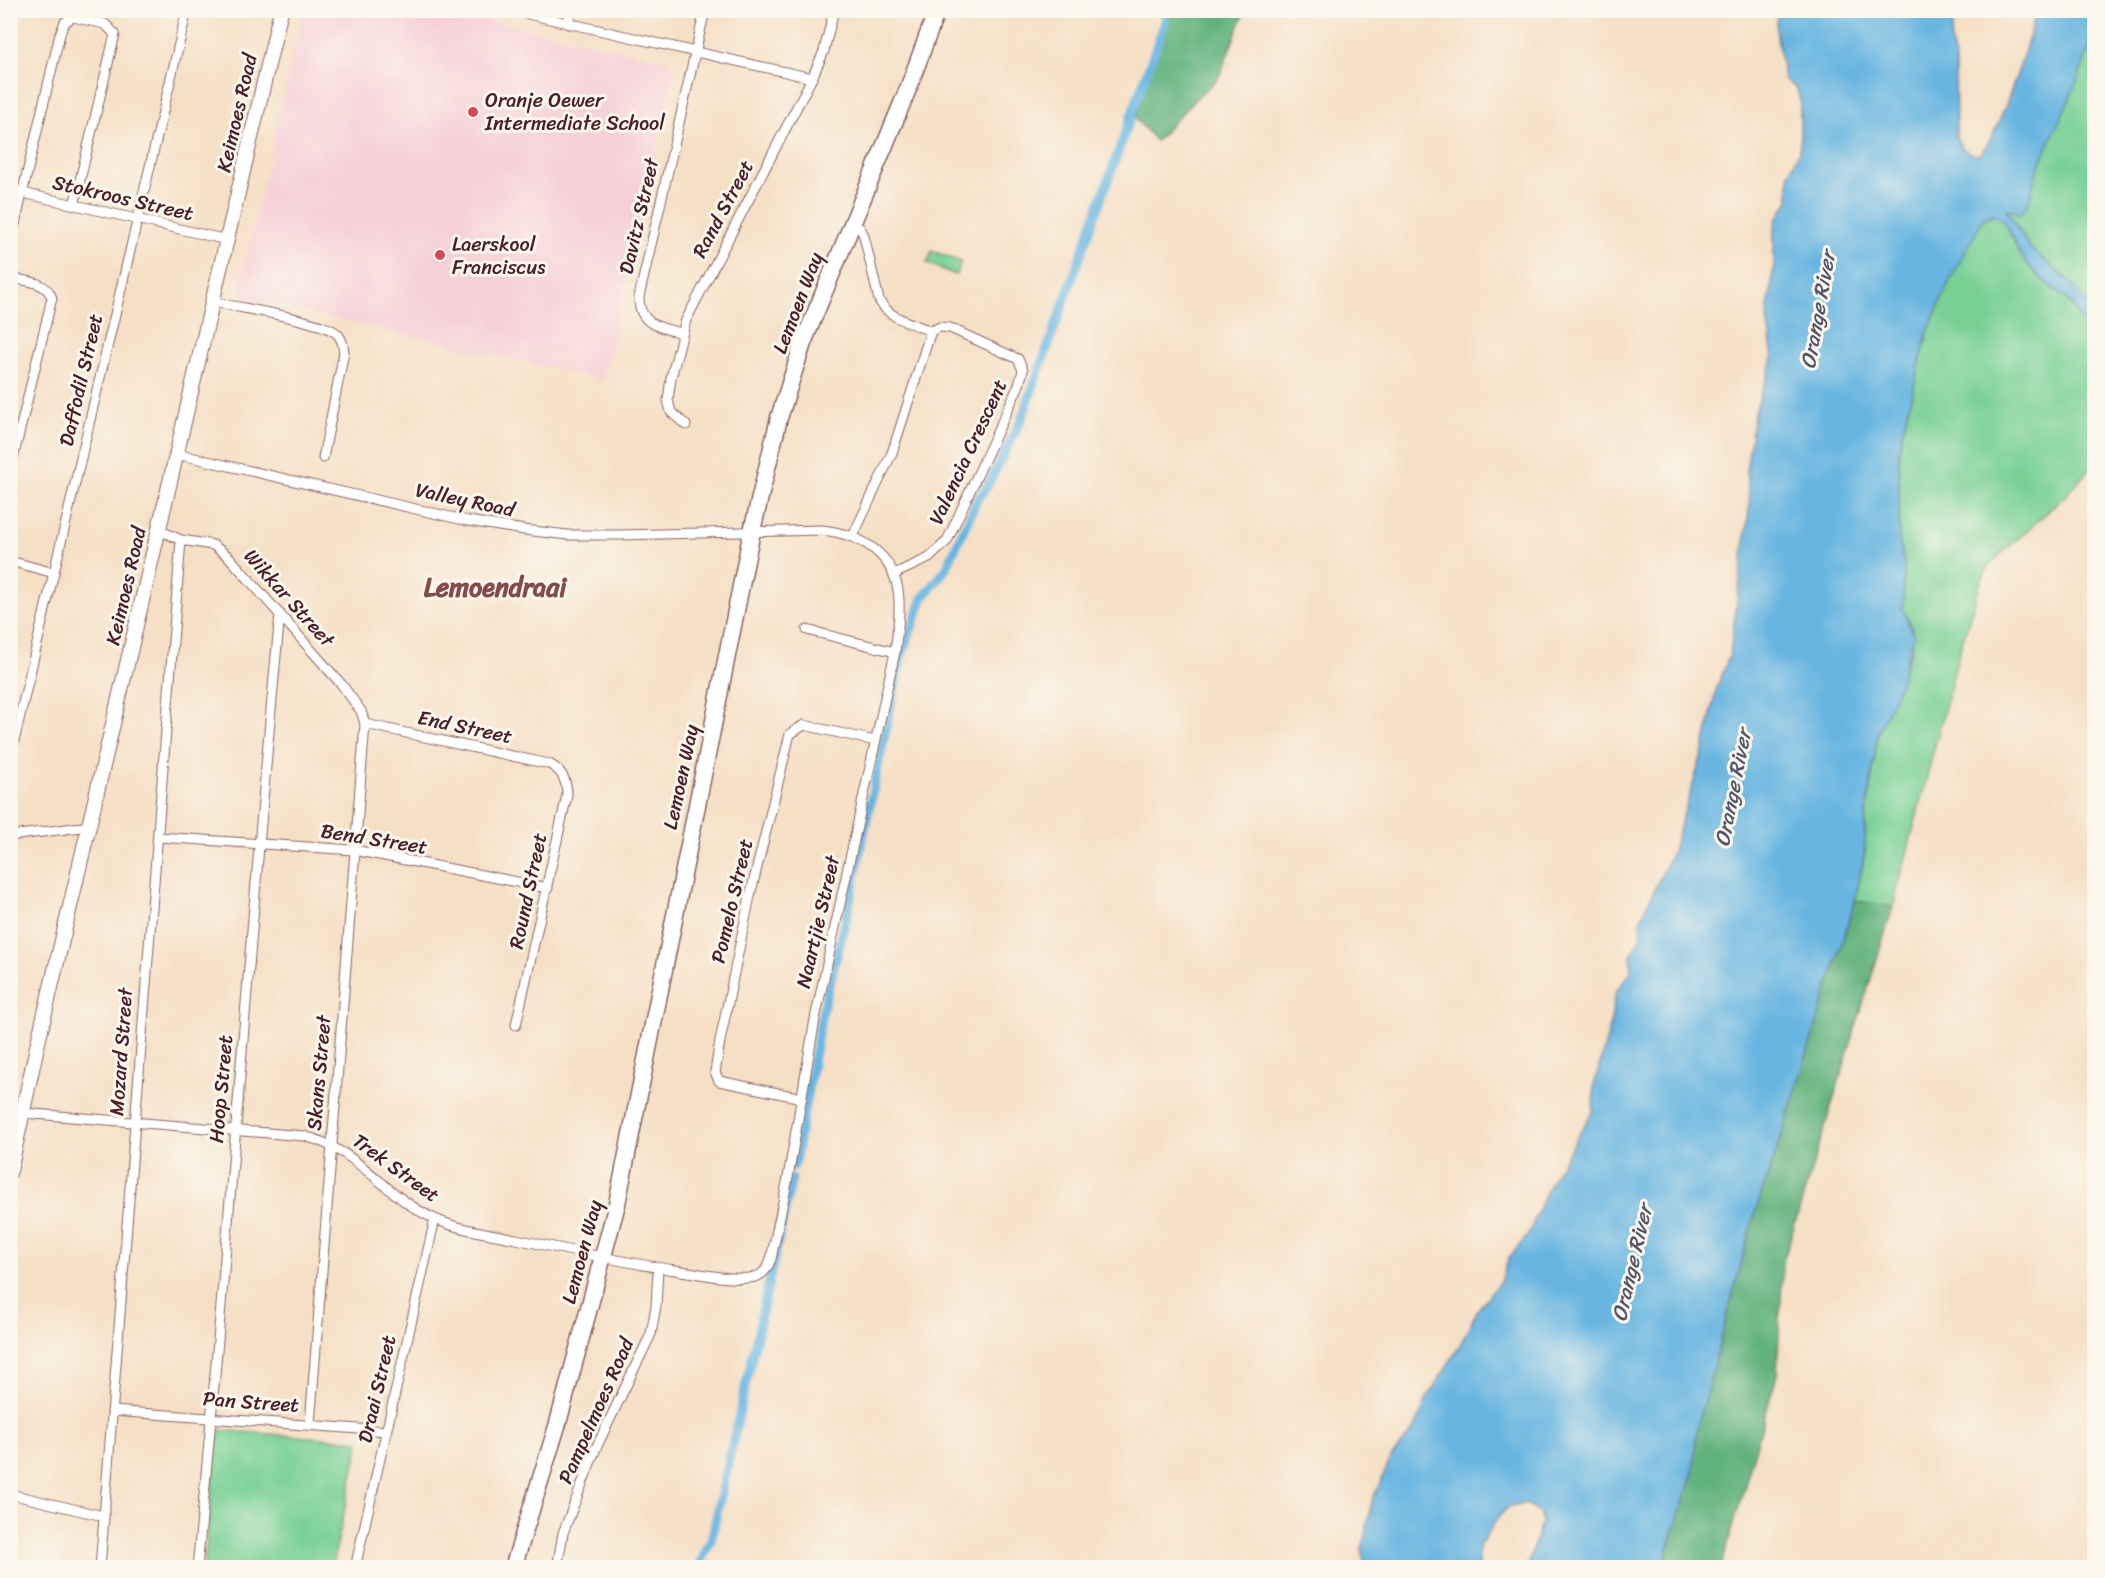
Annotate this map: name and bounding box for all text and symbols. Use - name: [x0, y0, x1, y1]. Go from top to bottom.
- street label: Keimoes Road: [206, 49, 268, 176]
- place label: Oranje Oewer Intermediate School: [484, 83, 665, 141]
- marker: Oranje Oewer Intermediate School: [466, 105, 480, 119]
- street label: Davitz Street: [609, 153, 670, 278]
- street label: Rand Street: [682, 153, 764, 264]
- street label: Stokroos Street: [49, 165, 197, 231]
- place label: Laerskool Franciscus: [452, 227, 546, 285]
- water label: Orange River: [1789, 244, 1848, 372]
- street label: Lemoen Way: [763, 246, 834, 359]
- marker: Laerskool Franciscus: [433, 248, 447, 262]
- street label: Daffodil Street: [49, 310, 113, 450]
- street label: Valencia Crescent: [919, 373, 1017, 531]
- street label: Valley Road: [412, 472, 519, 528]
- street label: Keimoes Road: [95, 522, 157, 649]
- street label: Wikkar Street: [235, 541, 344, 656]
- district label: Lemoendraai: [424, 564, 568, 610]
- street label: End Street: [415, 700, 516, 754]
- street label: Lemoen Way: [653, 721, 709, 833]
- water label: Orange River: [1703, 722, 1764, 850]
- street label: Bend Street: [318, 813, 430, 865]
- street label: Round Street: [499, 830, 557, 952]
- street label: Pomelo Street: [701, 835, 763, 967]
- street label: Naartjie Street: [786, 851, 850, 992]
- street label: Mozard Street: [99, 986, 143, 1117]
- street label: Skans Street: [297, 1013, 342, 1132]
- street label: Hoop Street: [199, 1033, 243, 1145]
- street label: Trek Street: [345, 1124, 447, 1212]
- street label: Lemoen Way: [551, 1195, 613, 1308]
- water label: Orange River: [1600, 1197, 1665, 1325]
- street label: Draai Street: [348, 1331, 406, 1446]
- street label: Pampelmoes Road: [548, 1331, 644, 1490]
- street label: Pan Street: [202, 1381, 301, 1423]

